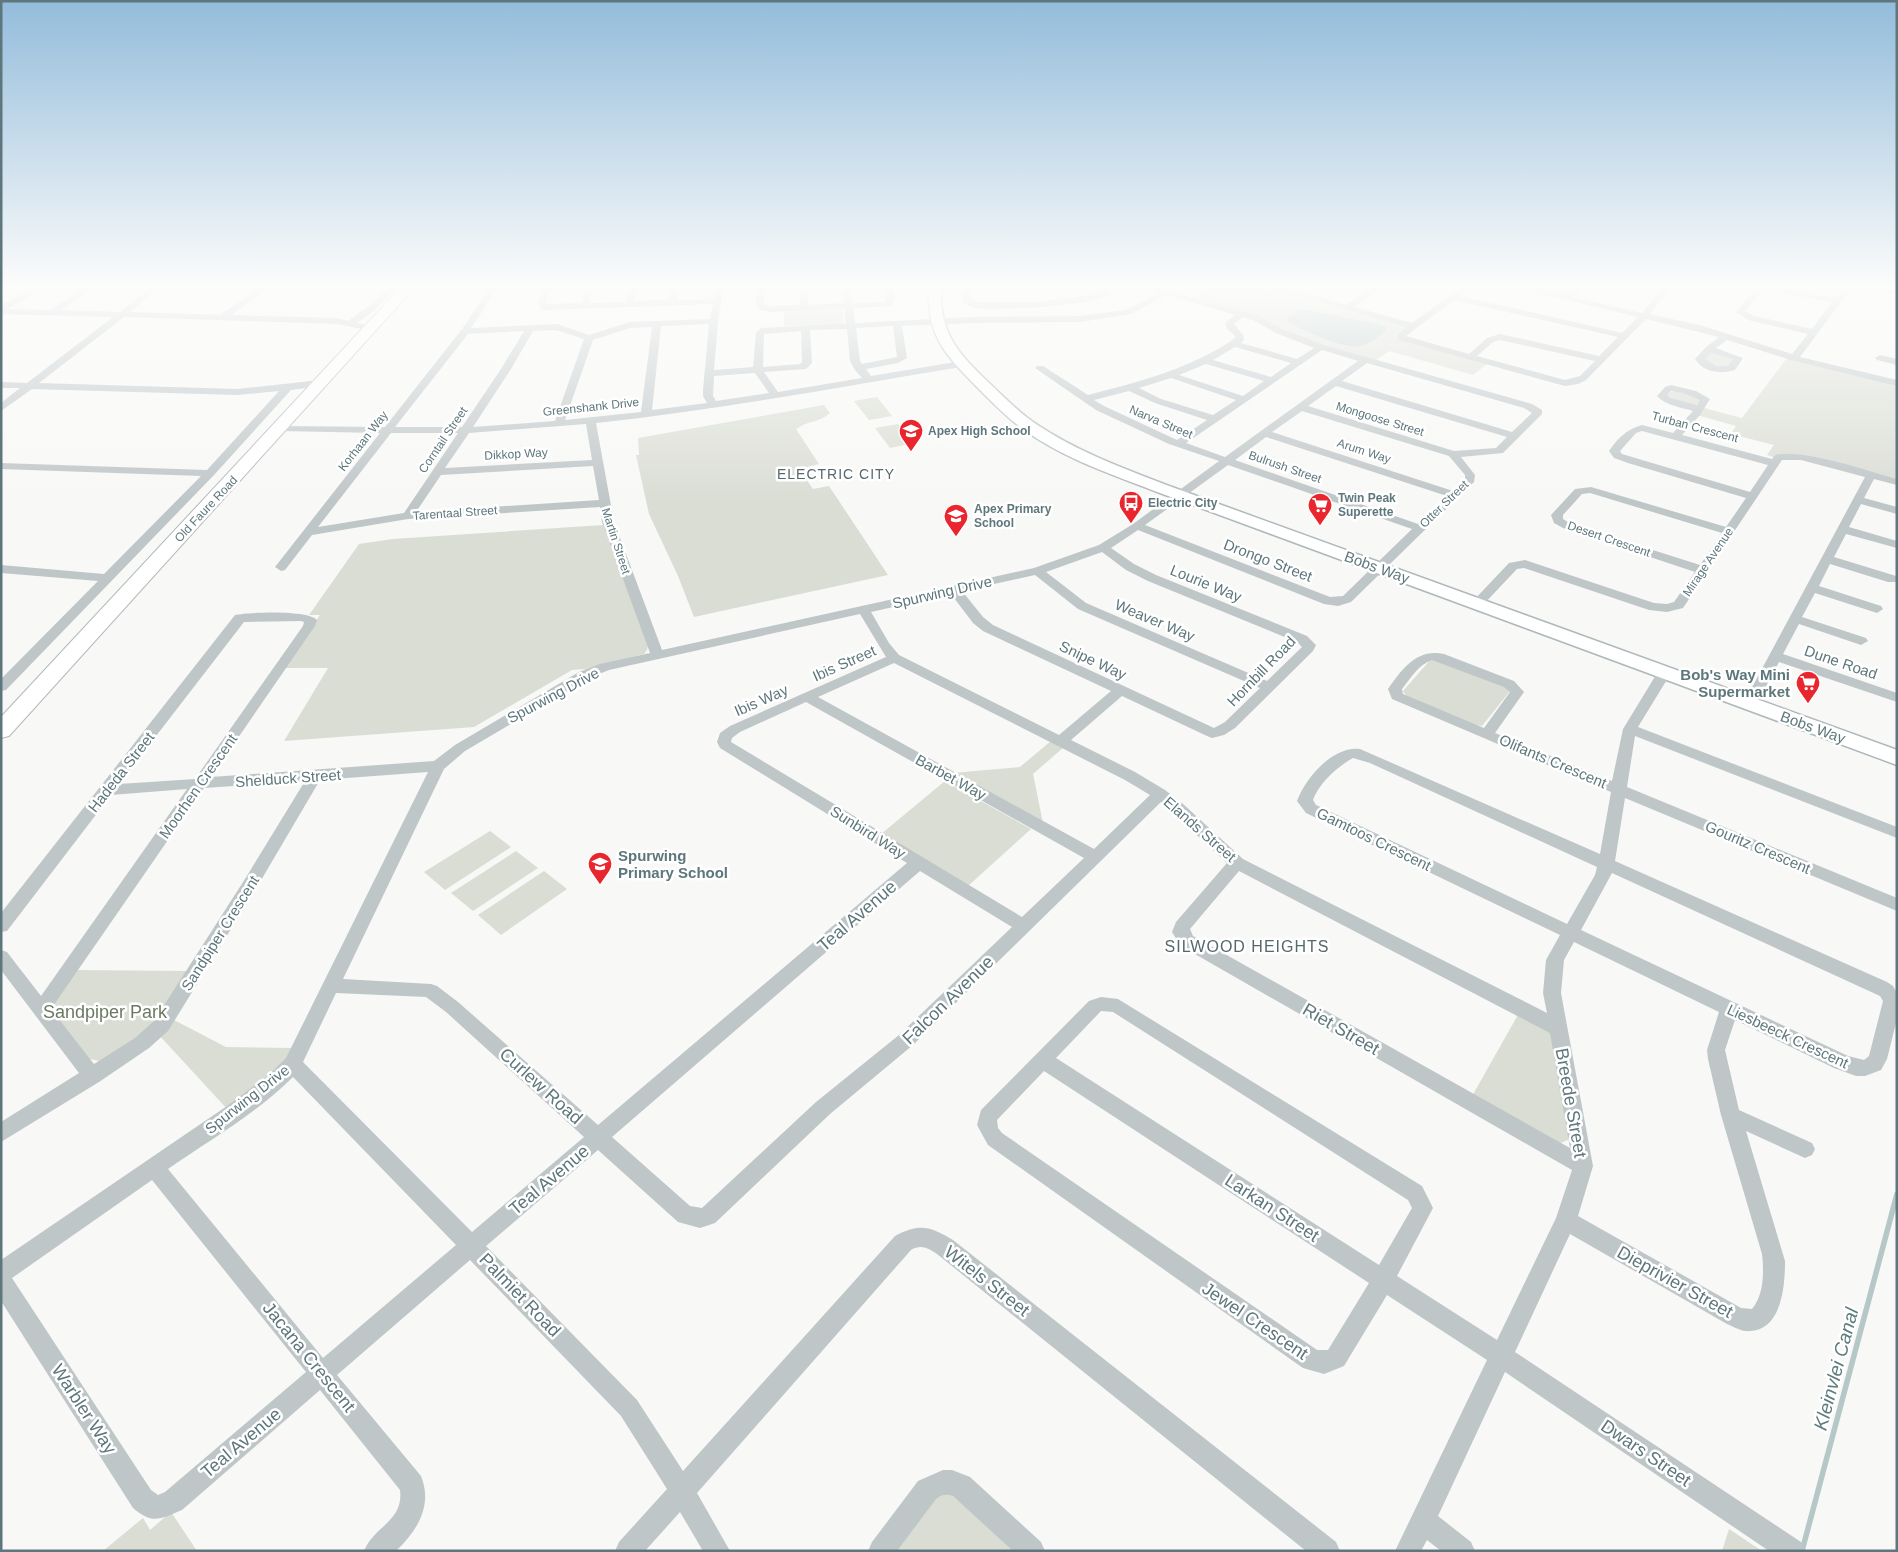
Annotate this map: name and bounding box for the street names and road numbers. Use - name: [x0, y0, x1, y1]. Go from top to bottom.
- street label: Greenshank Drive: [542, 395, 640, 419]
- street label: Mongoose Street: [1334, 399, 1426, 439]
- street label: Narva Street: [1127, 402, 1195, 442]
- street label: Corntail Street: [416, 404, 471, 476]
- street label: Korhaan Way: [335, 408, 391, 474]
- street label: Turban Crescent: [1650, 409, 1740, 445]
- street label: Arum Way: [1335, 436, 1393, 466]
- street label: Dikkop Way: [484, 445, 548, 463]
- street label: Bulrush Street: [1247, 448, 1324, 486]
- street label: Old Faure Road: [172, 473, 240, 545]
- street label: Otter Street: [1417, 477, 1472, 531]
- street label: Tarentaal Street: [412, 503, 498, 523]
- street label: Martin Street: [599, 506, 633, 576]
- street label: Desert Crescent: [1566, 518, 1653, 560]
- street label: Mirage Avenue: [1680, 525, 1736, 599]
- street label: Drongo Street: [1221, 535, 1315, 585]
- street label: Bobs Way: [1342, 547, 1412, 587]
- street label: Lourie Way: [1168, 561, 1245, 605]
- street label: Spurwing Drive: [891, 572, 993, 612]
- street label: Weaver Way: [1113, 596, 1198, 645]
- street label: Hornbill Road: [1223, 632, 1299, 710]
- street label: Snipe Way: [1057, 637, 1130, 683]
- street label: Ibis Street: [810, 641, 879, 684]
- street label: Dune Road: [1802, 642, 1880, 682]
- street label: Spurwing Drive: [504, 664, 602, 726]
- street label: Ibis Way: [732, 680, 791, 719]
- street label: Bobs Way: [1778, 707, 1848, 747]
- street label: Hadeda Street: [85, 728, 158, 815]
- street label: Moorhen Crescent: [156, 730, 241, 841]
- street label: Olifants Crescent: [1497, 731, 1610, 792]
- street label: Barbet Way: [913, 751, 990, 804]
- street label: Shelduck Street: [235, 766, 342, 790]
- street label: Elands Street: [1160, 793, 1240, 865]
- street label: Sunbird Way: [827, 802, 909, 862]
- street label: Gamtoos Crescent: [1314, 804, 1435, 874]
- street label: Gouritz Crescent: [1703, 817, 1814, 877]
- street label: Sandpiper Crescent: [178, 872, 263, 994]
- street label: Teal Avenue: [814, 876, 900, 956]
- street label: Falcon Avenue: [898, 952, 998, 1048]
- street label: Riet Street: [1299, 999, 1383, 1059]
- street label: Liesbeeck Crescent: [1725, 1000, 1852, 1072]
- street label: Curlew Road: [496, 1044, 586, 1128]
- street label: Breede Street: [1552, 1047, 1590, 1159]
- street label: Spurwing Drive: [202, 1061, 292, 1137]
- street label: Teal Avenue: [505, 1141, 593, 1219]
- street label: Larkan Street: [1221, 1170, 1323, 1246]
- street label: Witels Street: [941, 1242, 1033, 1320]
- street label: Dieprivier Street: [1614, 1242, 1736, 1322]
- street label: Palmiet Road: [475, 1249, 565, 1341]
- street label: Jewel Crescent: [1198, 1278, 1312, 1364]
- street label: Jacana Crescent: [259, 1298, 359, 1416]
- street label: Warbler Way: [48, 1360, 120, 1458]
- street label: Teal Avenue: [197, 1404, 285, 1482]
- street label: Dwars Street: [1597, 1416, 1695, 1490]

